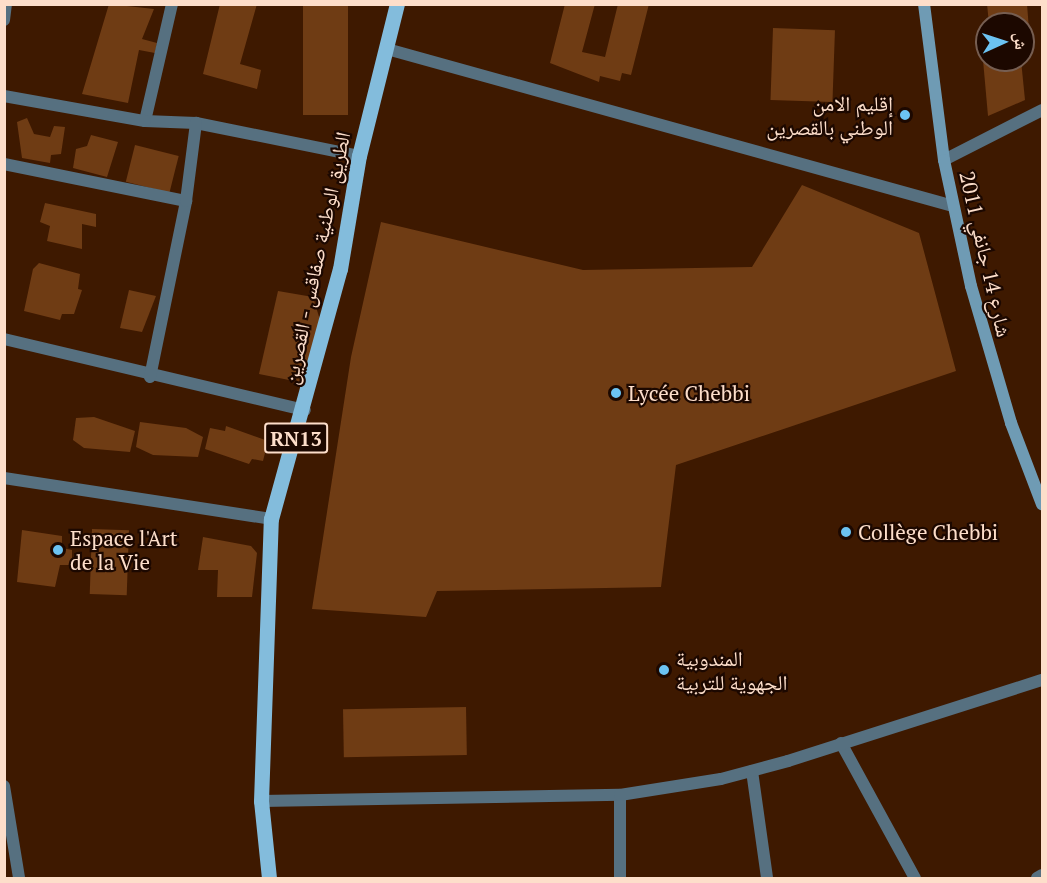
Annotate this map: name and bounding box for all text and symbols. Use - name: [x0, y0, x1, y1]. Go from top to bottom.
- north arrow: [975, 12, 1035, 72]
- text: ش: [1010, 32, 1032, 50]
- place label: إقليم الامن الوطني بالقصرين: [766, 90, 893, 140]
- marker: إقليم الامن الوطني بالقصرين: [898, 108, 912, 122]
- street label: الطريق الوطنية صفاقس - القصرين: [277, 128, 355, 388]
- street label: شارع 14 جانفي 2011: [955, 169, 1017, 339]
- place label: Lycée Chebbi: [628, 380, 750, 406]
- marker: Lycée Chebbi: [609, 386, 623, 400]
- road number: RN13: [263, 421, 329, 455]
- place label: Collège Chebbi: [858, 519, 998, 545]
- place label: Espace l'Art de la Vie: [70, 525, 177, 575]
- marker: Collège Chebbi: [839, 525, 853, 539]
- marker: Espace l'Art de la Vie: [51, 543, 65, 557]
- place label: المندوبية الجهوية للتربية: [676, 645, 788, 695]
- marker: المندوبية الجهوية للتربية: [657, 663, 671, 677]

